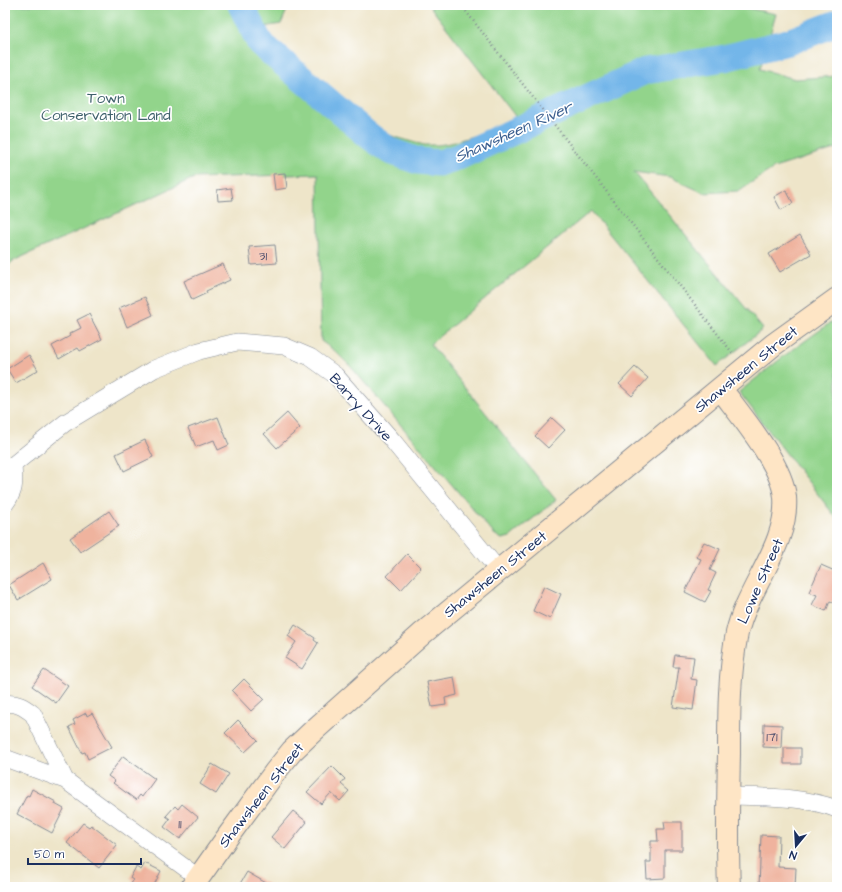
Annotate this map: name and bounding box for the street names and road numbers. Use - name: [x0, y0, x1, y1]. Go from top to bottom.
- street label: Shawsheen Street: [690, 321, 803, 418]
- street label: Barry Drive: [324, 369, 397, 447]
- street label: Shawsheen Street: [439, 526, 552, 623]
- street label: Lowe Street: [732, 535, 789, 627]
- street label: Shawsheen Street: [214, 738, 309, 852]

